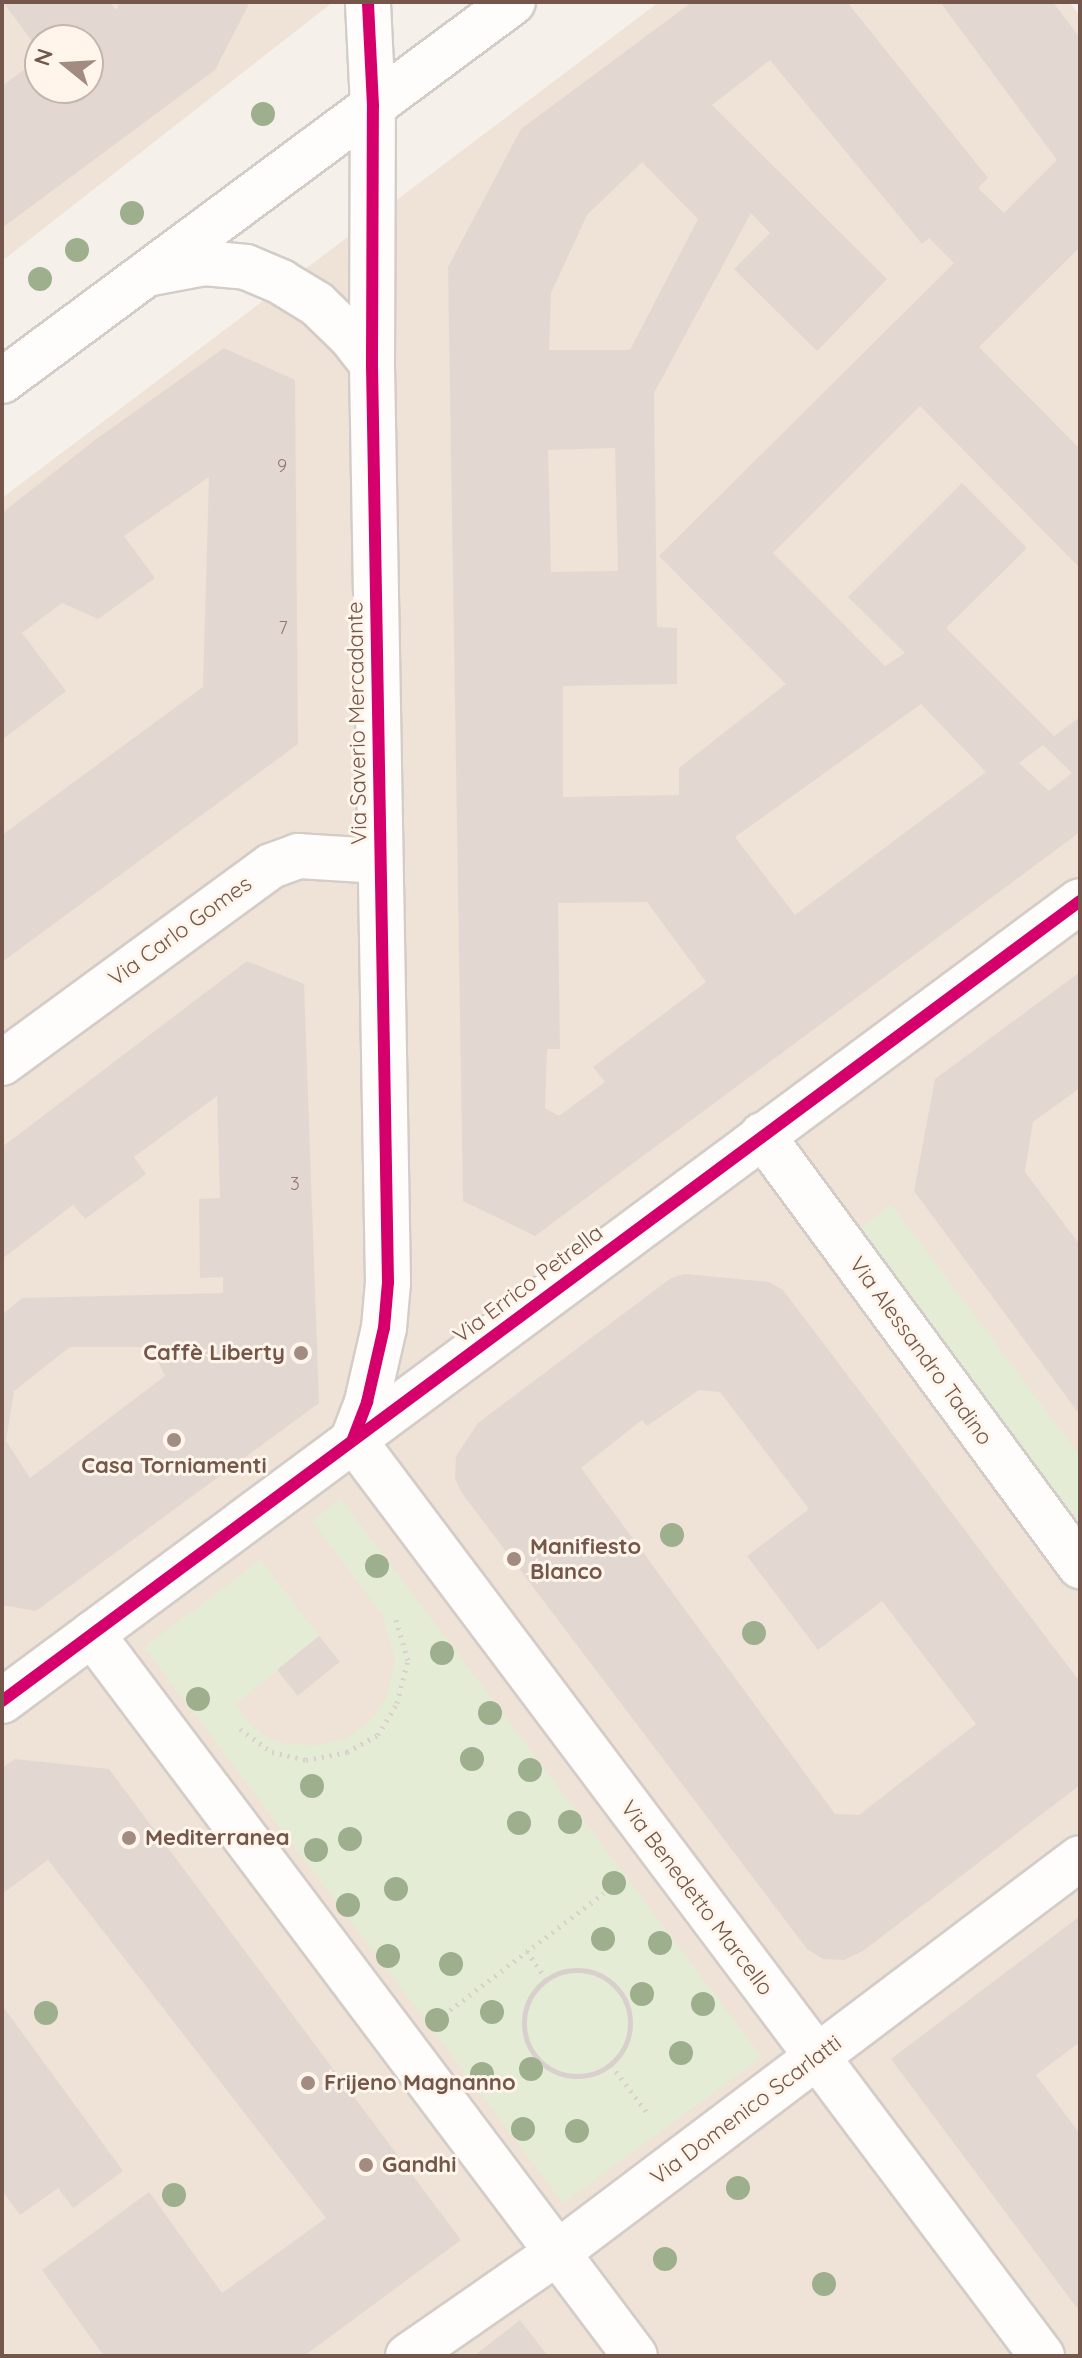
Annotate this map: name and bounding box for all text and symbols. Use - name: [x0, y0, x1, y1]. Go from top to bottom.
- north arrow: [24, 24, 104, 104]
- text: N: [27, 45, 59, 69]
- house number: 9: [277, 455, 287, 477]
- street label: Via Saverio Mercadante: [342, 601, 372, 845]
- house number: 7: [278, 617, 288, 639]
- street label: Via Carlo Gomes: [103, 870, 257, 992]
- house number: 3: [290, 1173, 300, 1195]
- street label: Via Errico Petrella: [448, 1219, 608, 1349]
- street label: Via Alessandro Tadino: [844, 1252, 998, 1450]
- place label: Caffè Liberty: [143, 1340, 285, 1366]
- marker: Caffè Liberty: [292, 1344, 310, 1362]
- marker: Casa Torniamenti: [165, 1431, 183, 1449]
- place label: Casa Torniamenti: [81, 1453, 267, 1479]
- place label: Manifiesto Blanco: [530, 1533, 641, 1584]
- marker: Manifiesto Blanco: [505, 1550, 523, 1568]
- street label: Via Benedetto Marcello: [615, 1795, 779, 2001]
- place label: Mediterranea: [145, 1825, 290, 1851]
- marker: Mediterranea: [120, 1829, 138, 1847]
- street label: Via Domenico Scarlatti: [645, 2030, 847, 2190]
- place label: Frijeno Magnanno: [324, 2070, 516, 2096]
- marker: Frijeno Magnanno: [299, 2074, 317, 2092]
- place label: Gandhi: [382, 2152, 456, 2178]
- marker: Gandhi: [357, 2156, 375, 2174]

